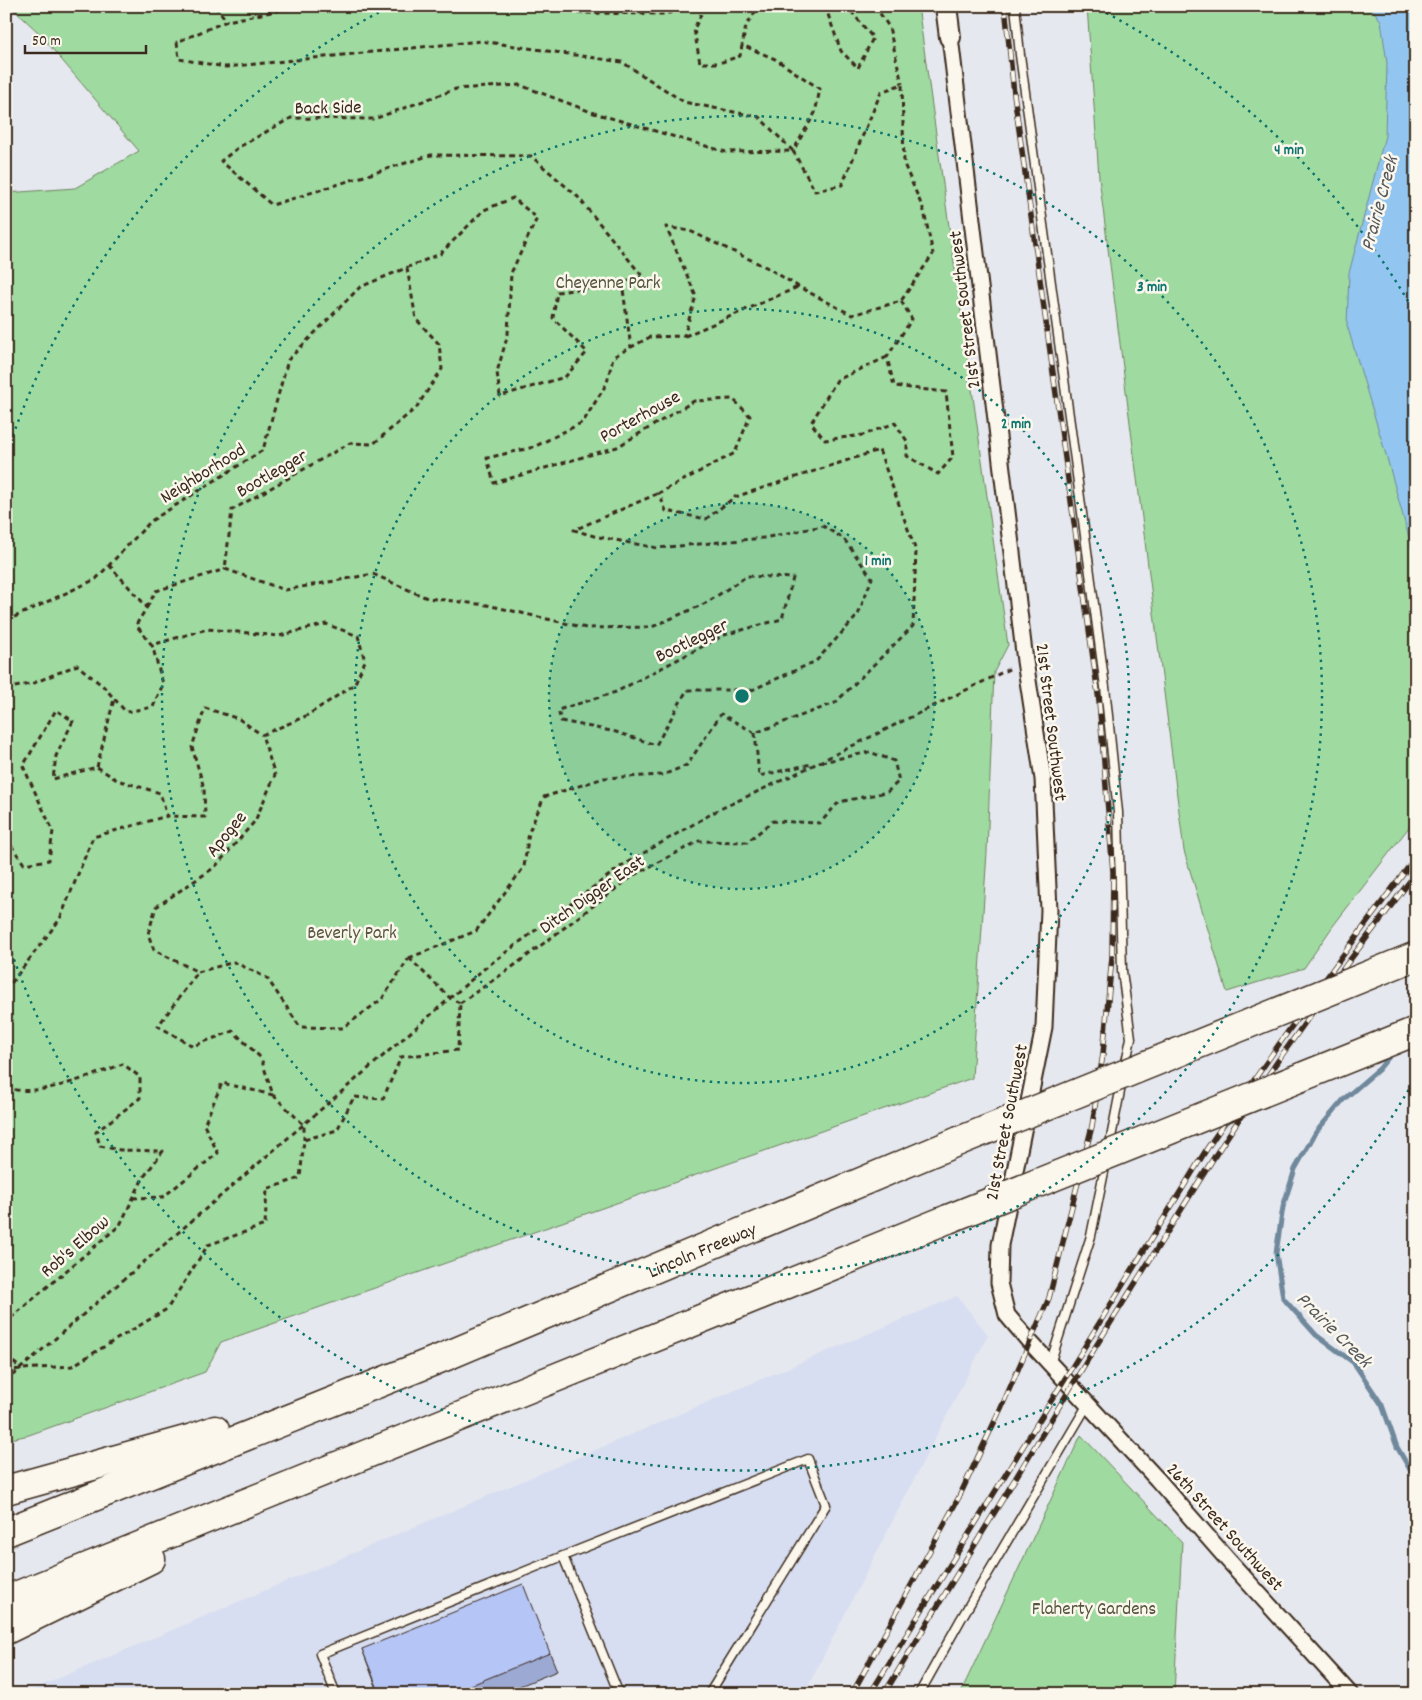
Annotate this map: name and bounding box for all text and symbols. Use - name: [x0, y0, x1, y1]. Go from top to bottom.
- scale bar: [25, 22, 146, 54]
- text: 50 m: [32, 31, 61, 53]
- street label: Back Side: [294, 95, 362, 124]
- text: 4 min: [1274, 140, 1304, 162]
- water label: Prairie Creek: [1355, 152, 1407, 254]
- street label: 21st Street Southwest: [943, 229, 990, 390]
- park label: Cheyenne Park: [555, 271, 661, 298]
- text: 3 min: [1137, 277, 1167, 299]
- street label: Porterhouse: [596, 385, 686, 451]
- text: 2 min: [1001, 414, 1031, 436]
- street label: Neighborhood: [156, 438, 252, 512]
- street label: Bootlegger: [232, 444, 313, 506]
- text: 1 min: [865, 551, 891, 573]
- street label: Bootlegger: [652, 613, 733, 671]
- street label: 21st Street Southwest: [1026, 642, 1073, 803]
- centre of rings: [733, 687, 751, 705]
- street label: Apogee: [201, 806, 255, 864]
- street label: Ditch Digger East: [535, 849, 651, 942]
- park label: Beverly Park: [307, 921, 397, 948]
- street label: 21st Street Southwest: [980, 1042, 1037, 1203]
- street label: Rob's Elbow: [36, 1210, 117, 1285]
- street label: Lincoln Freeway: [645, 1217, 761, 1287]
- water label: Prairie Creek: [1289, 1287, 1378, 1377]
- street label: 26th Street Southwest: [1158, 1458, 1288, 1599]
- park label: Flaherty Gardens: [1032, 1597, 1156, 1624]

